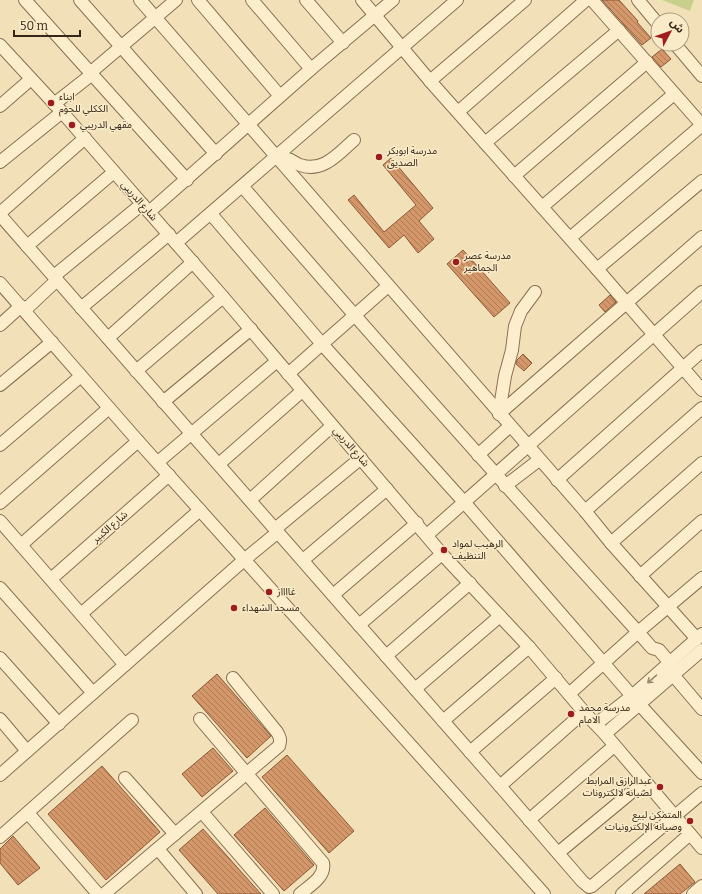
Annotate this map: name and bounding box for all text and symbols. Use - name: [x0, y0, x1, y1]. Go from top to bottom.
- scale bar: [14, 12, 80, 38]
- north arrow: [650, 12, 690, 52]
- text: ش: [667, 16, 687, 36]
- text: 50 m: [20, 19, 49, 33]
- place label: ابناء الككلي للحوم: [59, 91, 108, 117]
- marker: ابناء الككلي للحوم: [46, 98, 56, 108]
- place label: مقهي الدريبي: [80, 119, 132, 132]
- marker: مقهي الدريبي: [67, 120, 77, 130]
- place label: مدرسة ابوبكر الصديق: [386, 145, 437, 169]
- marker: مدرسة ابوبكر الصديق: [374, 152, 384, 162]
- street label: شارع الدريبي: [117, 179, 160, 224]
- place label: مدرسة عصر الجماهير: [463, 250, 511, 274]
- marker: مدرسة عصر الجماهير: [451, 257, 461, 267]
- street label: شارع الدريبي: [329, 425, 372, 470]
- street label: شارع الكبير: [89, 508, 131, 547]
- place label: الرهيب لمواد التنظيف: [452, 538, 503, 562]
- marker: الرهيب لمواد التنظيف: [439, 545, 449, 555]
- place label: غااااز: [276, 586, 296, 598]
- marker: غااااز: [264, 587, 274, 597]
- place label: مسجد الشهداء: [242, 602, 300, 614]
- marker: مسجد الشهداء: [229, 603, 239, 613]
- one-way arrow: [647, 674, 657, 683]
- place label: مدرسة محمد الامام: [579, 702, 630, 728]
- marker: مدرسة محمد الامام: [566, 709, 576, 719]
- place label: عبدالرازق المرابط لصيانة لالكترونات: [583, 775, 652, 799]
- marker: عبدالرازق المرابط لصيانة لالكترونات: [655, 782, 665, 792]
- place label: المتمكن لبيع وصيانة الإلكترونيات: [605, 809, 682, 833]
- marker: المتمكن لبيع وصيانة الإلكترونيات: [685, 816, 695, 826]

